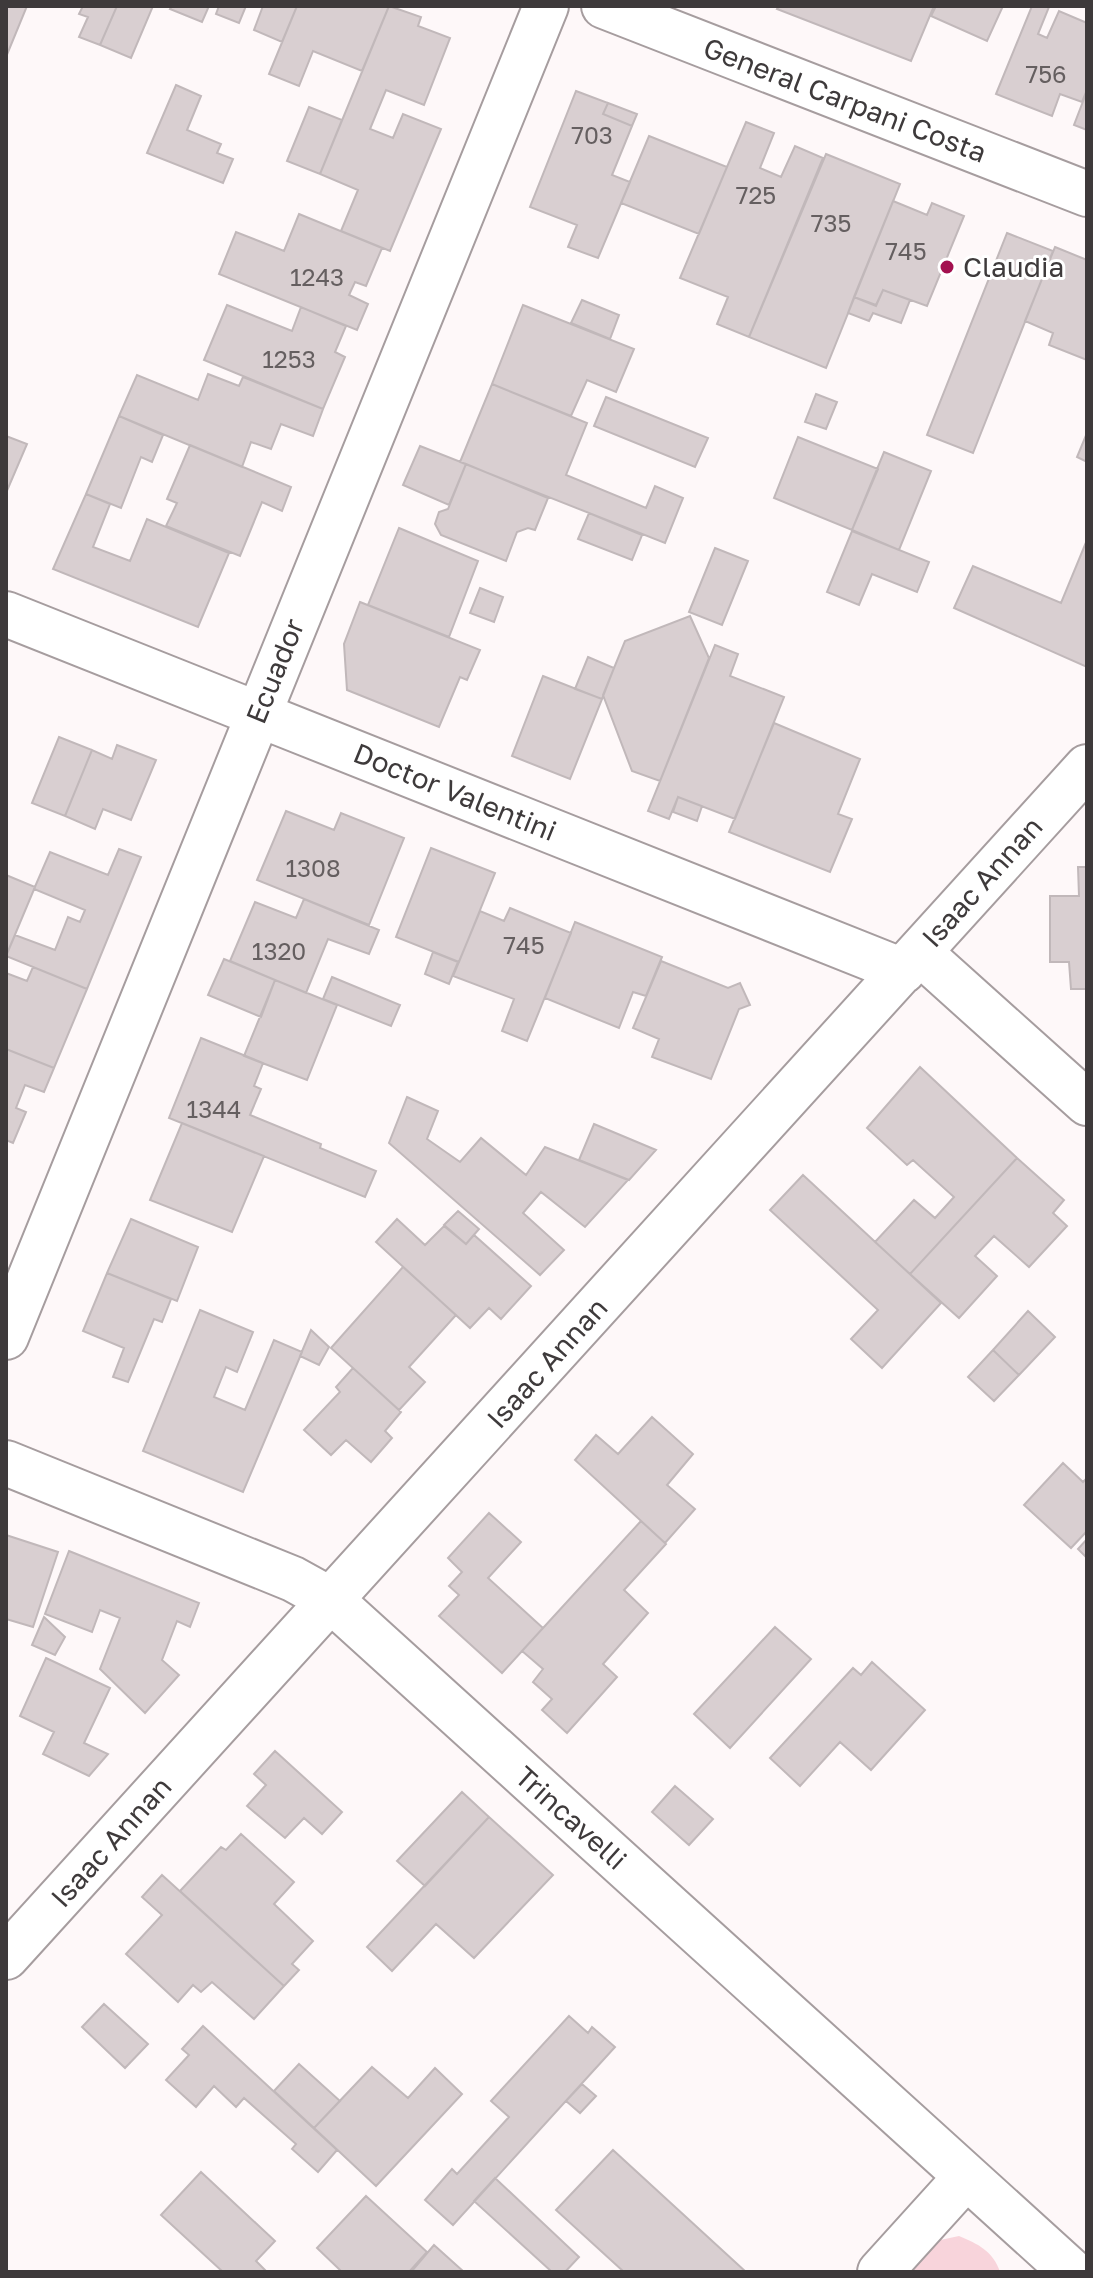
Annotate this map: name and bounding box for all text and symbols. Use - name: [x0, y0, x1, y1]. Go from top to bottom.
- street label: General Carpani Costa: [699, 30, 991, 169]
- house number: 756: [1025, 59, 1067, 88]
- house number: 703: [571, 120, 613, 149]
- house number: 725: [736, 180, 776, 209]
- house number: 735: [811, 208, 851, 237]
- house number: 745: [885, 236, 927, 265]
- place label: Claudia: [963, 250, 1064, 283]
- marker: Claudia: [938, 258, 956, 276]
- house number: 1243: [290, 262, 344, 291]
- house number: 1253: [262, 344, 316, 373]
- street label: Ecuador: [239, 614, 310, 728]
- street label: Doctor Valentini: [349, 736, 561, 847]
- street label: Isaac Annan: [915, 810, 1049, 954]
- house number: 1308: [285, 853, 341, 882]
- house number: 745: [503, 930, 545, 959]
- house number: 1320: [252, 936, 306, 965]
- house number: 1344: [187, 1094, 241, 1123]
- street label: Isaac Annan: [480, 1291, 614, 1435]
- street label: Trincavelli: [509, 1759, 634, 1876]
- street label: Isaac Annan: [44, 1770, 178, 1914]

